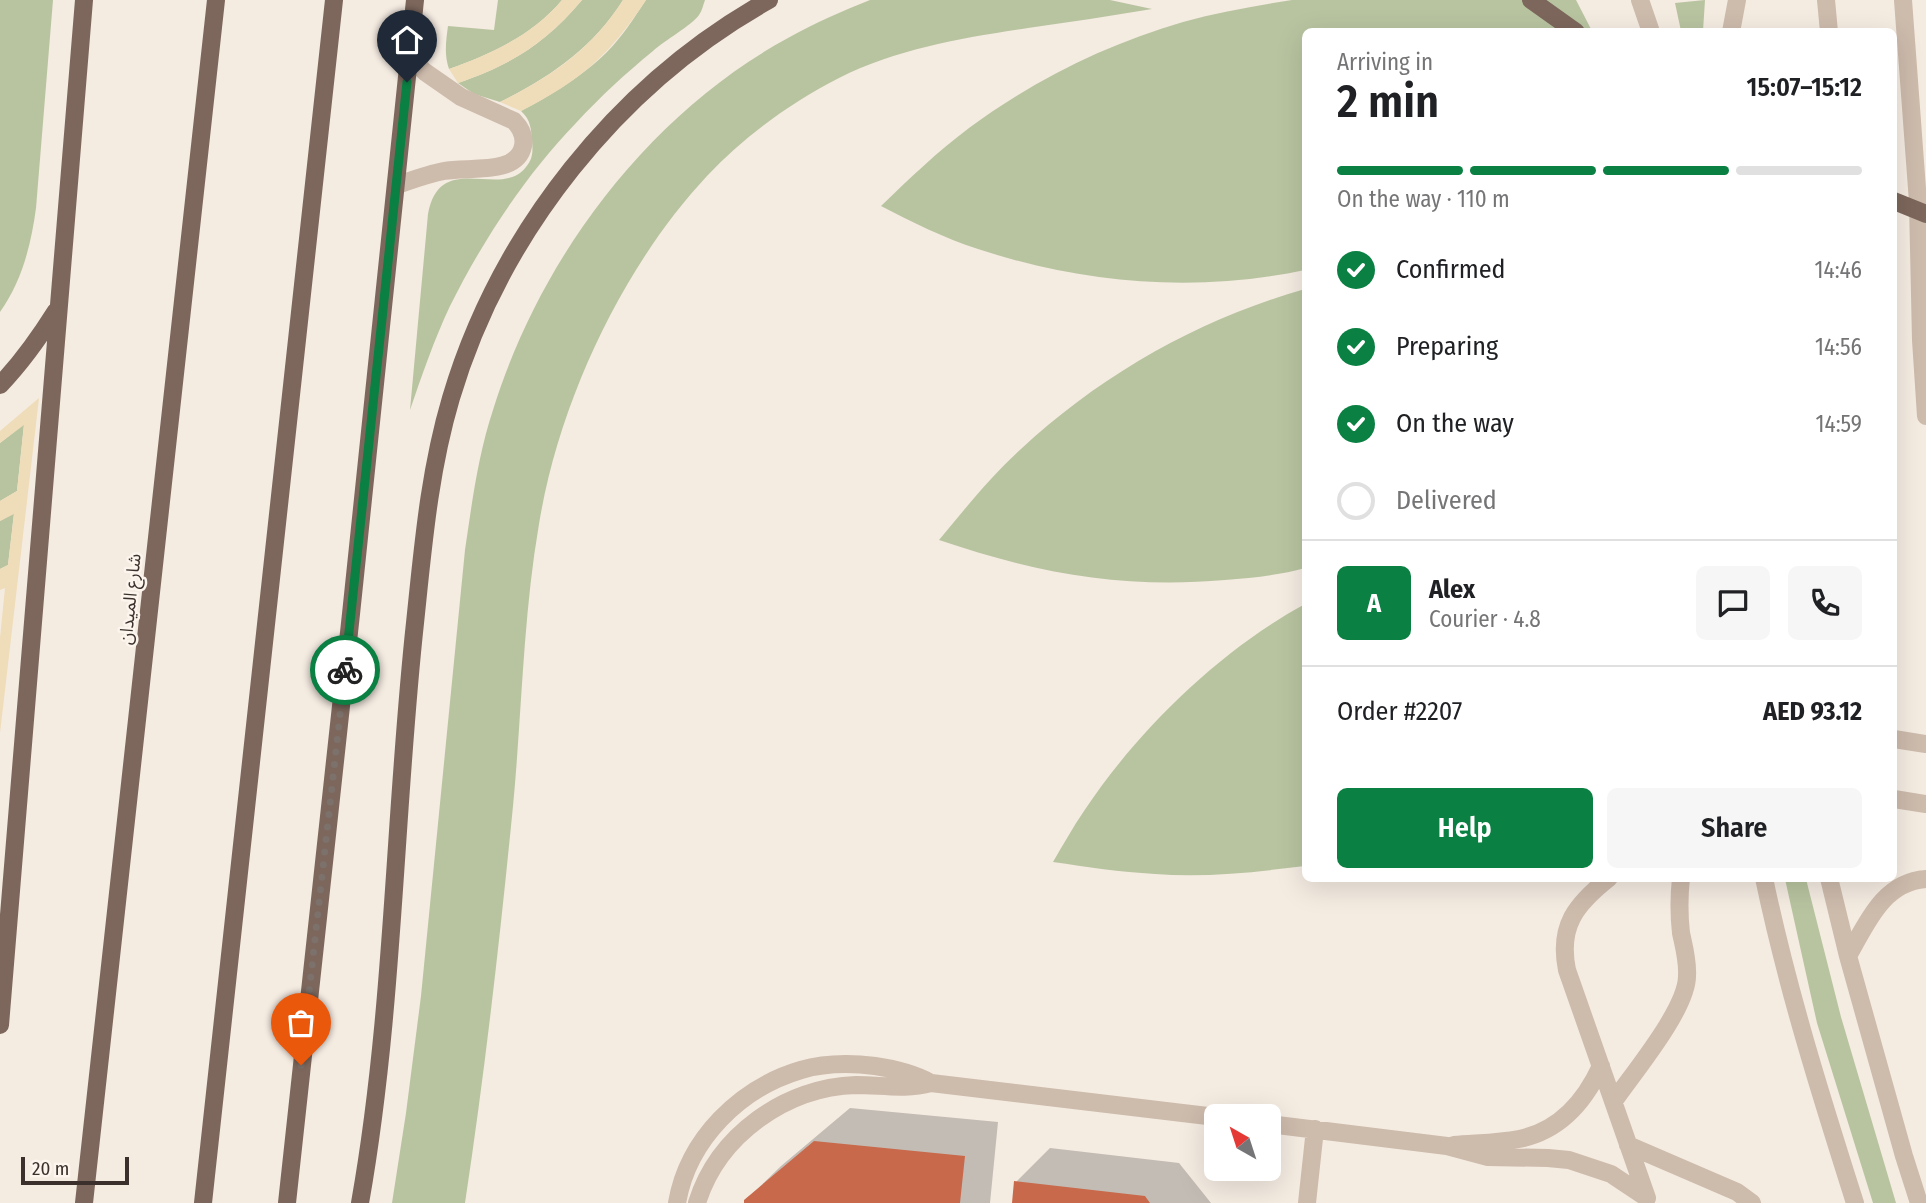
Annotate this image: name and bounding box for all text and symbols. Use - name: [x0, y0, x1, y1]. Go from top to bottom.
- pin: [377, 10, 437, 82]
- icon: home: [388, 21, 426, 59]
- text: Arriving in: [1337, 48, 1433, 76]
- text: 15:07–15:12: [1747, 72, 1862, 103]
- text: 2 min: [1337, 74, 1439, 129]
- text: On the way · 110 m: [1337, 185, 1510, 213]
- icon: check: [1337, 251, 1375, 289]
- text: Confirmed: [1396, 254, 1506, 285]
- text: 14:46: [1815, 256, 1862, 284]
- icon: check: [1337, 328, 1375, 366]
- text: Preparing: [1396, 331, 1498, 362]
- text: 14:56: [1815, 333, 1862, 361]
- icon: check: [1337, 405, 1375, 443]
- text: On the way: [1396, 408, 1514, 439]
- text: 14:59: [1816, 410, 1862, 438]
- text: Delivered: [1396, 485, 1497, 516]
- street label: شارع الميدان: [114, 552, 149, 646]
- button: chat: [1696, 566, 1770, 640]
- button: phone: [1788, 566, 1862, 640]
- text: Alex: [1429, 574, 1475, 605]
- text: A: [1367, 588, 1381, 619]
- text: Courier · 4.8: [1429, 605, 1541, 633]
- courier: [310, 635, 380, 705]
- icon: bike: [326, 651, 364, 689]
- text: Order #2207: [1337, 696, 1462, 727]
- text: AED 93.12: [1763, 696, 1862, 727]
- button: Help: [1337, 788, 1593, 868]
- button: Share: [1607, 788, 1862, 868]
- pin: [271, 993, 331, 1065]
- icon: bag: [282, 1004, 320, 1042]
- north arrow: [1204, 1104, 1281, 1181]
- map controls: [1204, 1104, 1281, 1181]
- scale bar: [21, 1154, 130, 1186]
- text: 20 m: [32, 1157, 69, 1180]

